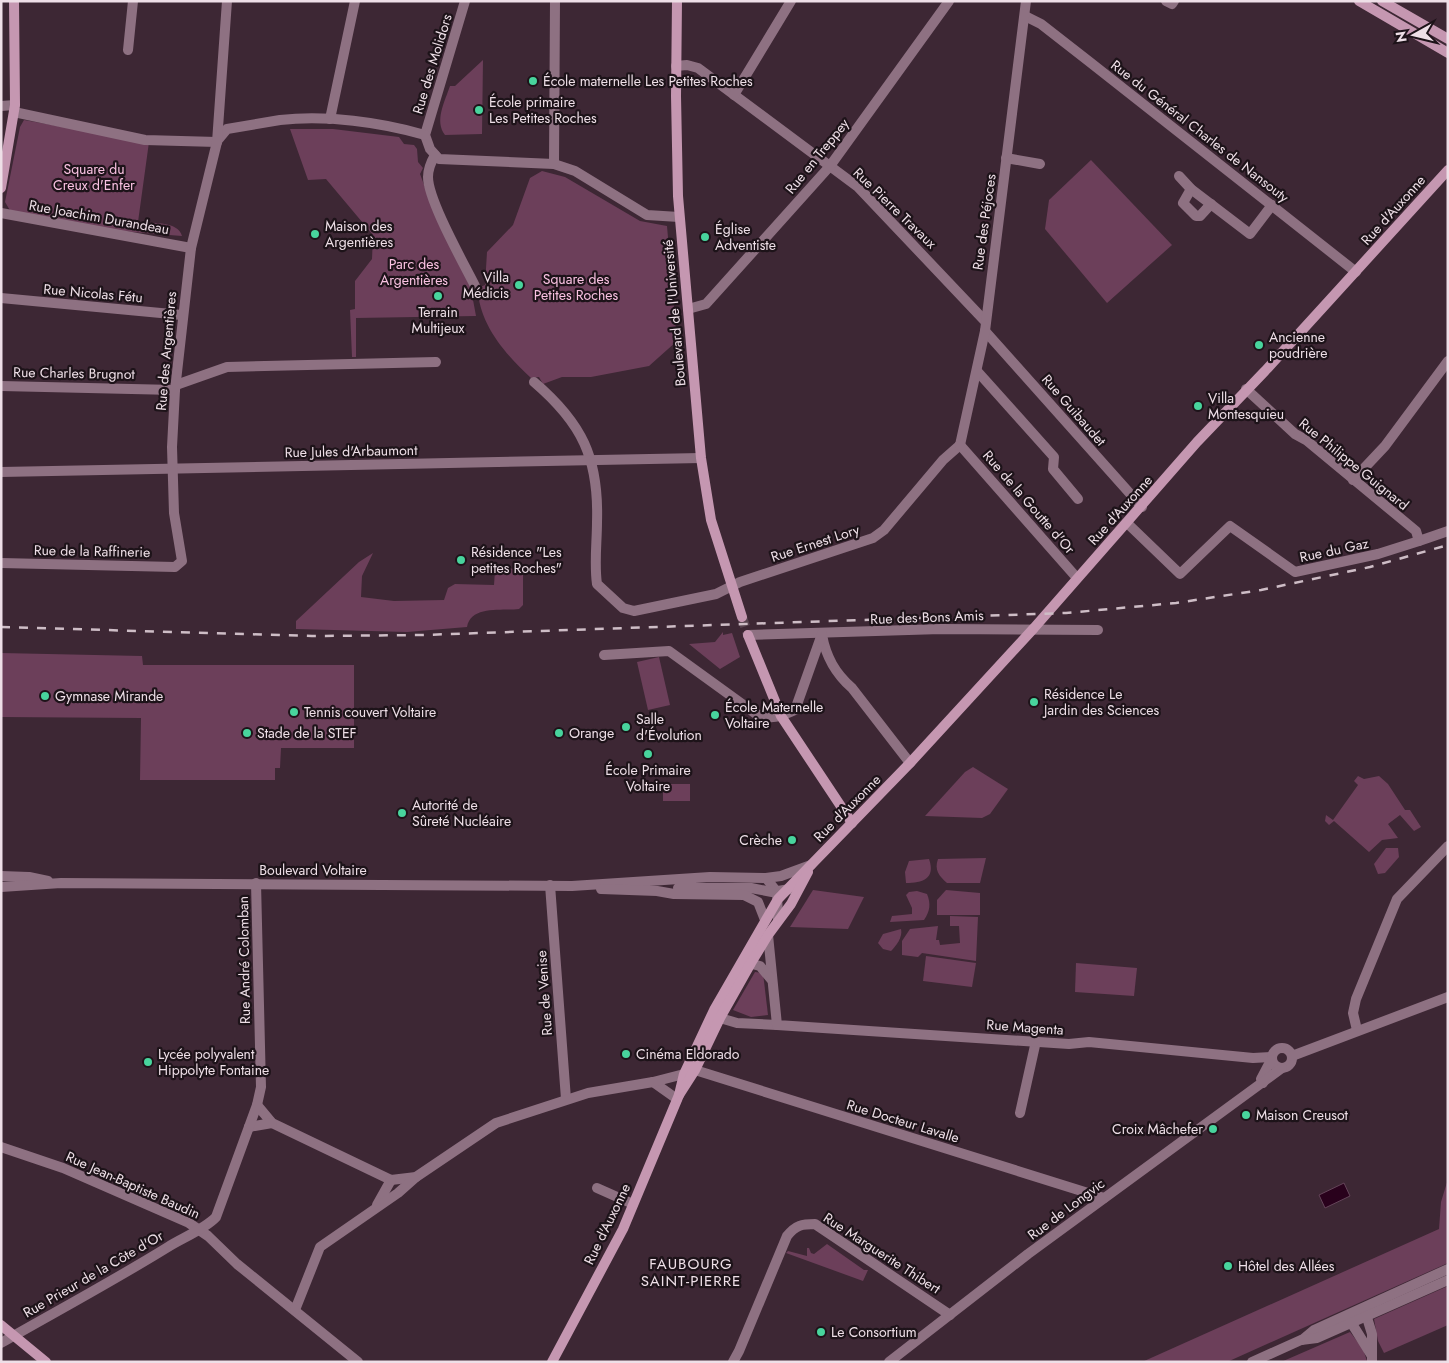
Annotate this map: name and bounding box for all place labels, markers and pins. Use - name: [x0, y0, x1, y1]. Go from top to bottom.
- place label: École maternelle Les Petites Roches: [543, 71, 753, 91]
- marker: École maternelle Les Petites Roches: [527, 75, 539, 87]
- place label: École primaire Les Petites Roches: [489, 92, 597, 128]
- marker: École primaire Les Petites Roches: [473, 104, 485, 116]
- place label: Maison des Argentières: [325, 216, 393, 252]
- place label: Église Adventiste: [715, 219, 776, 255]
- marker: Maison des Argentières: [309, 228, 321, 240]
- marker: Église Adventiste: [699, 231, 711, 243]
- place label: Villa Médicis: [463, 267, 509, 303]
- marker: Villa Médicis: [513, 279, 525, 291]
- marker: Terrain Multijeux: [432, 290, 444, 302]
- place label: Terrain Multijeux: [412, 302, 465, 338]
- place label: Ancienne poudrière: [1269, 327, 1327, 363]
- marker: Ancienne poudrière: [1253, 339, 1265, 351]
- place label: Villa Montesquieu: [1208, 388, 1284, 424]
- marker: Villa Montesquieu: [1192, 400, 1204, 412]
- place label: Résidence "Les petites Roches": [471, 542, 562, 578]
- marker: Résidence "Les petites Roches": [455, 554, 467, 566]
- place label: Résidence Le Jardin des Sciences: [1042, 684, 1160, 720]
- place label: Gymnase Mirande: [55, 686, 163, 706]
- marker: Gymnase Mirande: [39, 690, 51, 702]
- marker: Résidence Le Jardin des Sciences: [1028, 696, 1040, 708]
- place label: École Maternelle Voltaire: [725, 697, 823, 733]
- place label: Tennis couvert Voltaire: [304, 702, 436, 722]
- marker: Tennis couvert Voltaire: [288, 706, 300, 718]
- place label: Salle d'Évolution: [636, 709, 702, 745]
- marker: École Maternelle Voltaire: [709, 709, 721, 721]
- marker: Salle d'Évolution: [620, 721, 632, 733]
- place label: Stade de la STEF: [257, 723, 357, 743]
- place label: Orange: [569, 723, 614, 743]
- marker: Stade de la STEF: [241, 727, 253, 739]
- marker: Orange: [553, 727, 565, 739]
- marker: École Primaire Voltaire: [642, 748, 654, 760]
- place label: École Primaire Voltaire: [605, 760, 691, 796]
- place label: Autorité de Sûreté Nucléaire: [412, 795, 511, 831]
- marker: Autorité de Sûreté Nucléaire: [396, 807, 408, 819]
- place label: Crèche: [739, 830, 782, 850]
- marker: Crèche: [786, 834, 798, 846]
- place label: Lycée polyvalent Hippolyte Fontaine: [158, 1044, 269, 1080]
- place label: Cinéma Eldorado: [636, 1044, 740, 1064]
- marker: Cinéma Eldorado: [620, 1048, 632, 1060]
- marker: Lycée polyvalent Hippolyte Fontaine: [142, 1056, 154, 1068]
- place label: Maison Creusot: [1256, 1105, 1349, 1125]
- marker: Maison Creusot: [1240, 1109, 1252, 1121]
- place label: Croix Mâchefer: [1112, 1119, 1203, 1139]
- marker: Croix Mâchefer: [1207, 1123, 1219, 1135]
- place label: Hôtel des Allées: [1238, 1256, 1335, 1276]
- marker: Hôtel des Allées: [1222, 1260, 1234, 1272]
- place label: Le Consortium: [831, 1322, 917, 1342]
- marker: Le Consortium: [815, 1326, 827, 1338]

